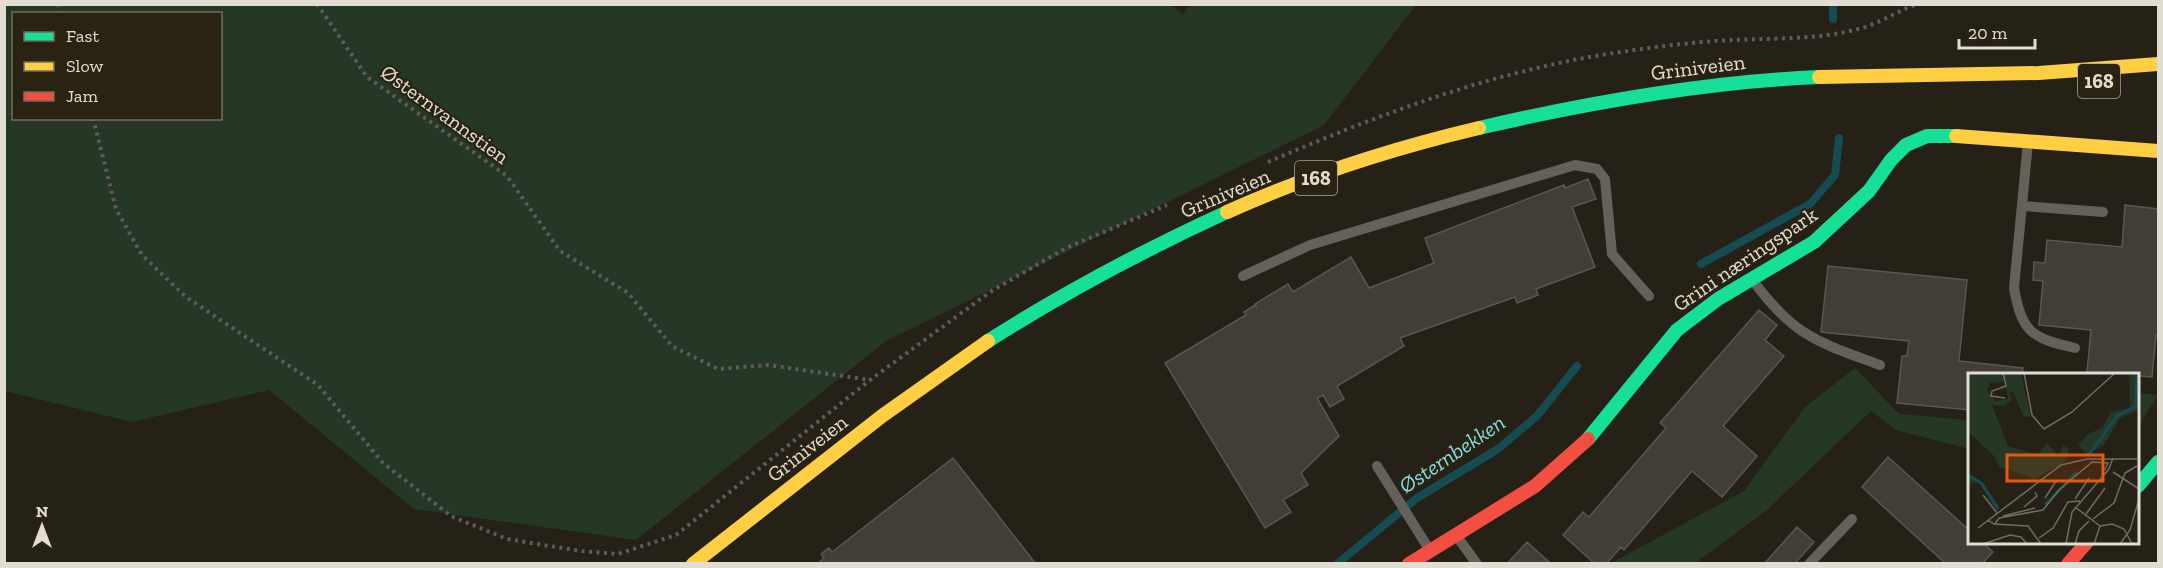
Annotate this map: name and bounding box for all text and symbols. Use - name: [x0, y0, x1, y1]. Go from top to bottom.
- legend: [12, 12, 222, 120]
- scale bar: [1959, 12, 2036, 50]
- text: 20 m: [1968, 22, 2008, 44]
- text: Fast: [66, 25, 99, 47]
- street label: Griniveien: [1649, 49, 1747, 85]
- text: Slow: [66, 55, 103, 77]
- street label: Østernvannstien: [376, 59, 514, 169]
- road number: 168: [2078, 64, 2120, 98]
- text: Jam: [66, 85, 98, 107]
- road number: 168: [1295, 161, 1337, 195]
- street label: Griniveien: [1176, 163, 1274, 223]
- street label: Grini næringspark: [1668, 201, 1822, 317]
- inset map: [1968, 373, 2139, 544]
- street label: Griniveien: [762, 409, 852, 487]
- water label: Østernbekken: [1394, 409, 1510, 499]
- north arrow: [12, 496, 72, 556]
- text: N: [36, 502, 48, 521]

